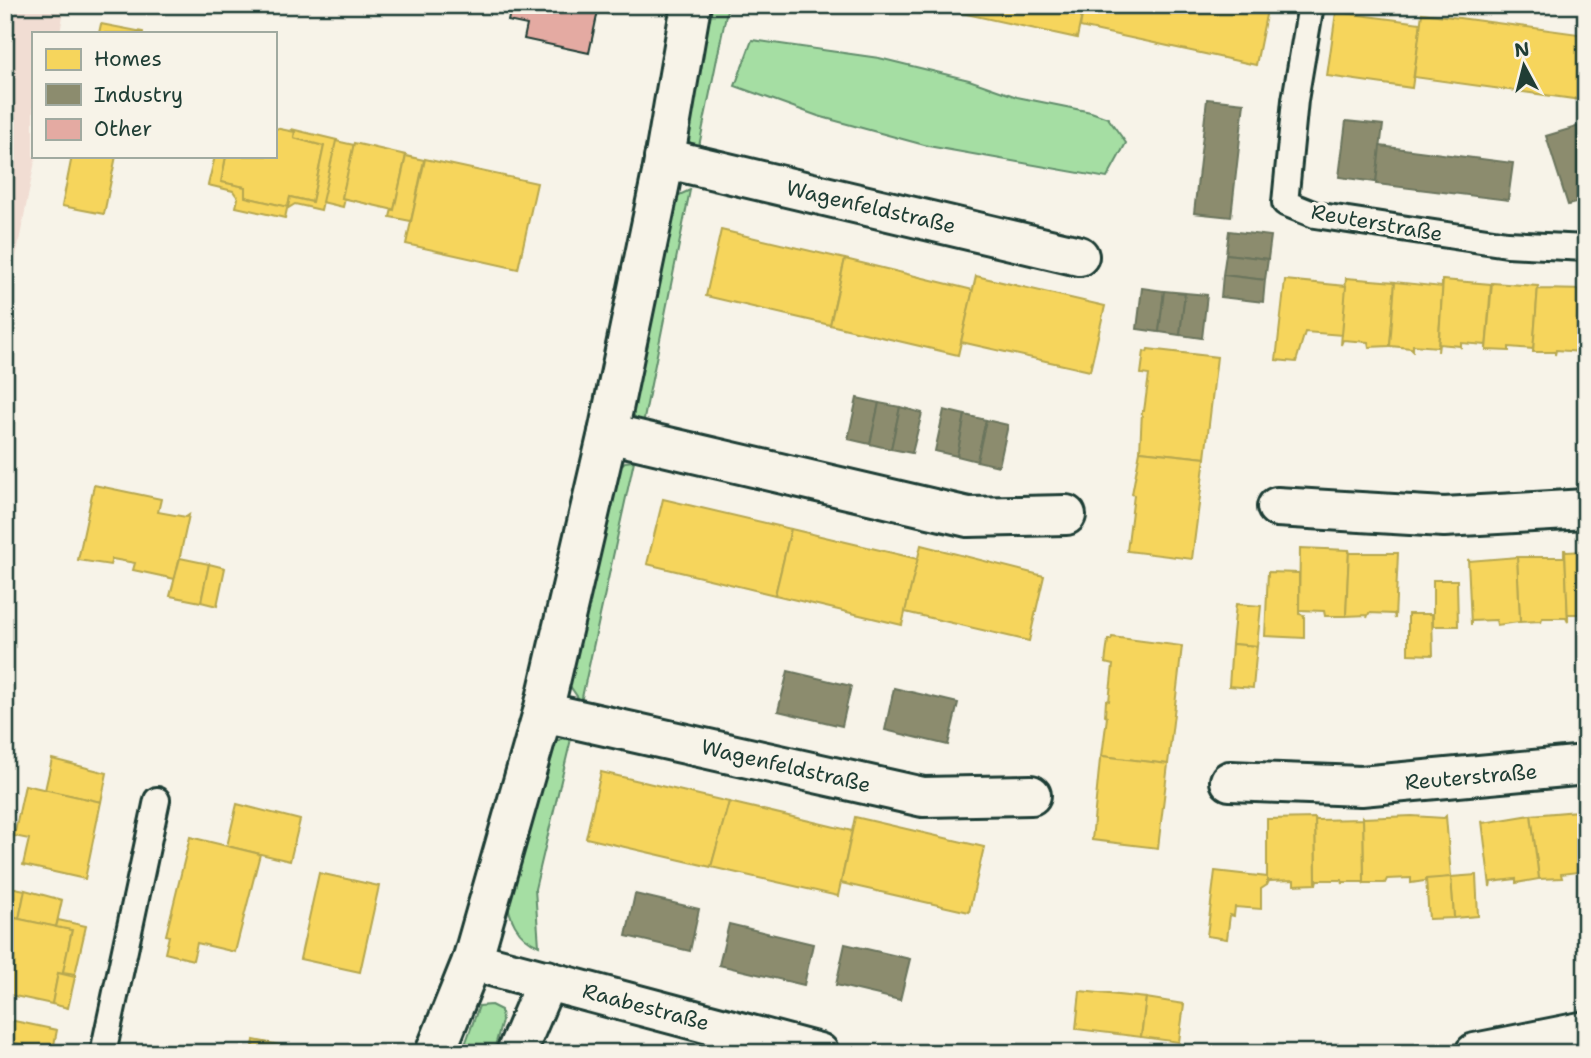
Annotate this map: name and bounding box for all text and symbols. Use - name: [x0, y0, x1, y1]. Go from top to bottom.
- legend: [32, 32, 276, 158]
- north arrow: [1490, 32, 1560, 102]
- text: N: [1513, 36, 1531, 63]
- text: Homes: [94, 45, 162, 73]
- text: Industry: [94, 81, 183, 109]
- text: Other: [94, 115, 152, 143]
- street label: Wagenfeldstraße: [783, 174, 959, 240]
- street label: Reuterstraße: [1309, 198, 1445, 248]
- street label: Wagenfeldstraße: [698, 733, 874, 799]
- street label: Reuterstraße: [1404, 757, 1538, 797]
- street label: Raabestraße: [580, 977, 712, 1037]

